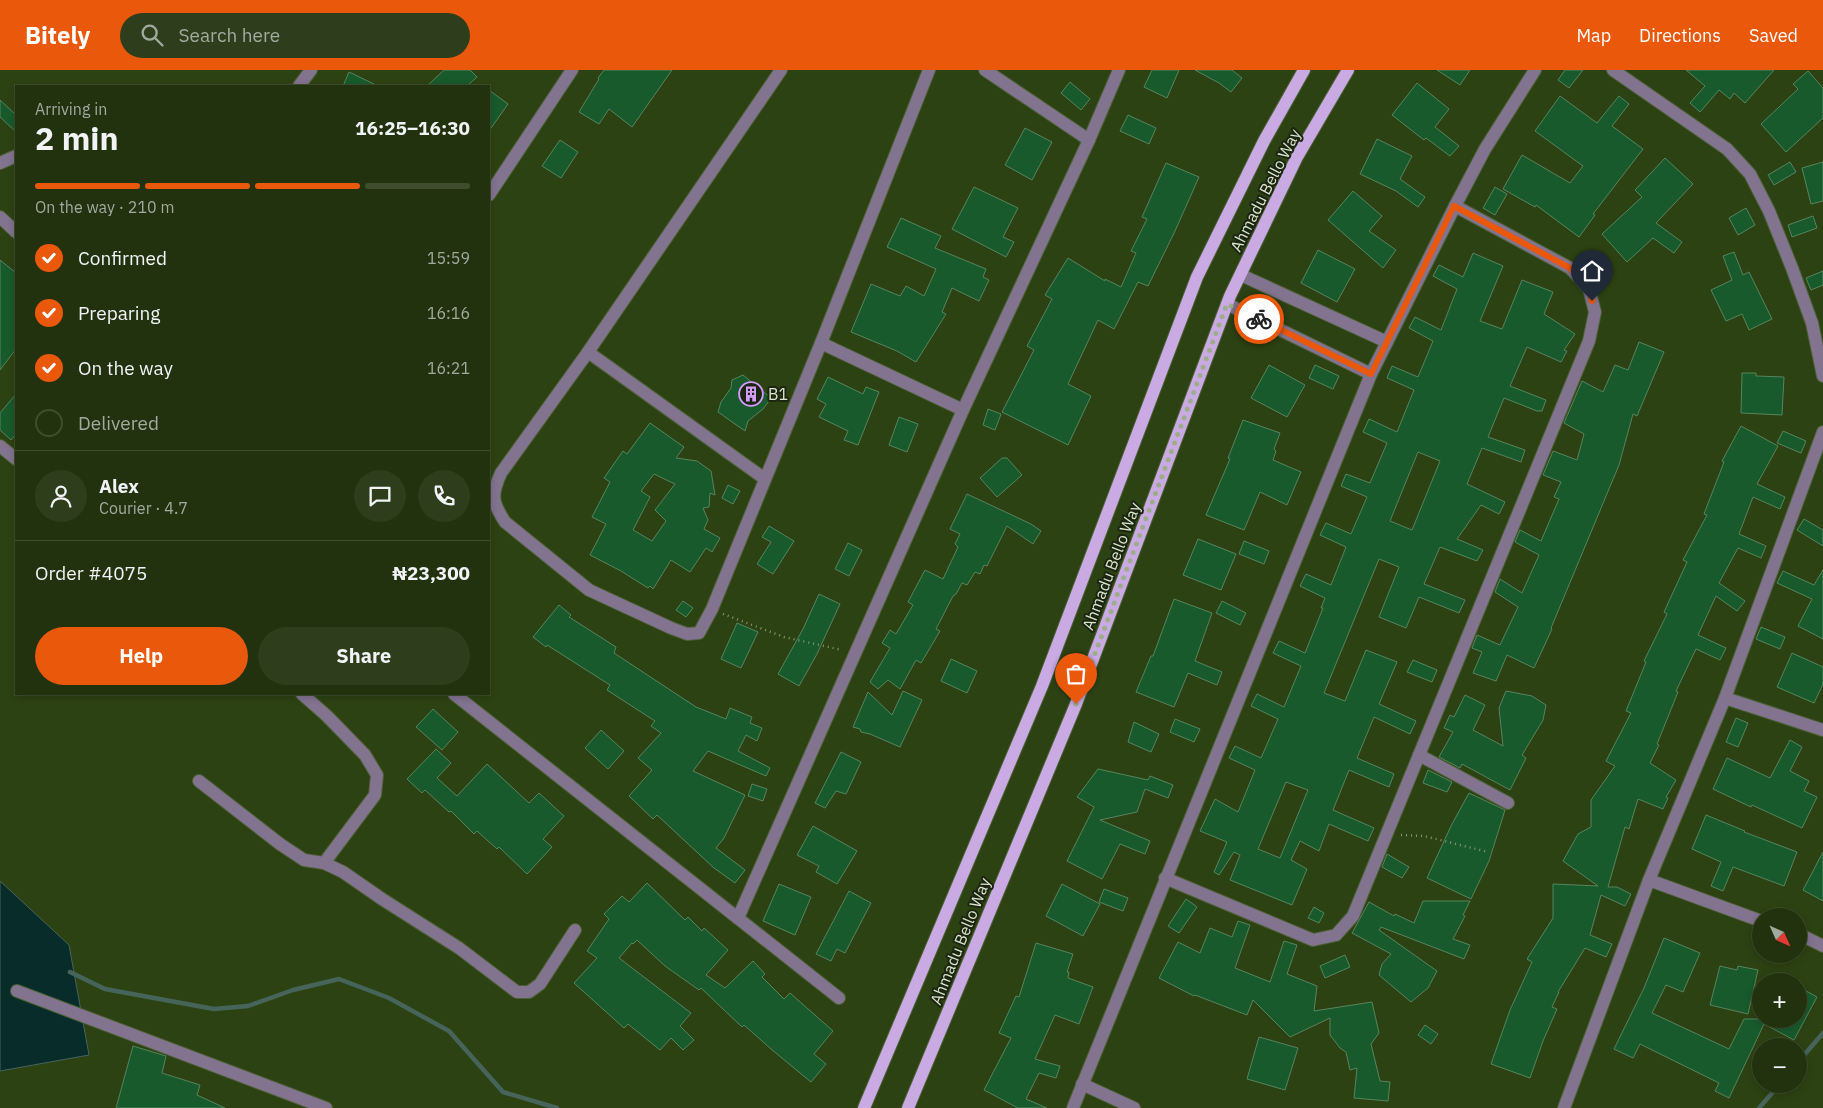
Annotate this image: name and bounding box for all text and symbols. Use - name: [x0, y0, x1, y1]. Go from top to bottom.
- search box: [120, 13, 470, 58]
- text: Bitely: [25, 19, 90, 51]
- icon: search: [138, 21, 166, 49]
- text: Search here: [178, 23, 280, 47]
- text: Map: [1576, 24, 1611, 47]
- text: Directions: [1639, 24, 1721, 47]
- text: Saved: [1749, 24, 1798, 47]
- text: Arriving in: [35, 99, 107, 119]
- text: 16:25–16:30: [355, 116, 470, 140]
- text: 2 min: [35, 117, 119, 159]
- street label: Ahmadu Bello Way: [1225, 125, 1305, 255]
- text: On the way · 210 m: [35, 197, 174, 217]
- icon: check: [35, 244, 63, 272]
- text: Confirmed: [78, 246, 167, 270]
- text: 15:59: [427, 248, 470, 268]
- pin: [1571, 250, 1613, 301]
- icon: home: [1578, 257, 1606, 285]
- courier: [1234, 294, 1284, 344]
- icon: check: [35, 299, 63, 327]
- text: Preparing: [78, 301, 160, 325]
- text: 16:16: [427, 303, 470, 323]
- icon: bike: [1245, 305, 1273, 333]
- icon: check: [35, 354, 63, 382]
- text: On the way: [78, 356, 173, 380]
- text: 16:21: [427, 358, 470, 378]
- building icon: B1: [738, 381, 764, 407]
- place label: B1: [768, 384, 788, 404]
- text: Delivered: [78, 411, 159, 435]
- button: person: [35, 470, 87, 522]
- button: chat: [354, 470, 406, 522]
- button: phone: [418, 470, 470, 522]
- text: Alex: [99, 474, 139, 498]
- text: Courier · 4.7: [99, 498, 188, 518]
- street label: Ahmadu Bello Way: [1077, 499, 1145, 633]
- text: Order #4075: [35, 561, 147, 585]
- text: ₦23,300: [392, 561, 470, 585]
- button: Help: [35, 627, 248, 685]
- button: Share: [258, 627, 470, 685]
- pin: [1055, 653, 1097, 704]
- icon: bag: [1062, 660, 1090, 688]
- street label: Ahmadu Bello Way: [925, 875, 995, 1007]
- north arrow: [1752, 908, 1808, 962]
- map controls: [1752, 908, 1807, 1093]
- button: +: [1752, 973, 1807, 1028]
- button: −: [1752, 1038, 1807, 1093]

